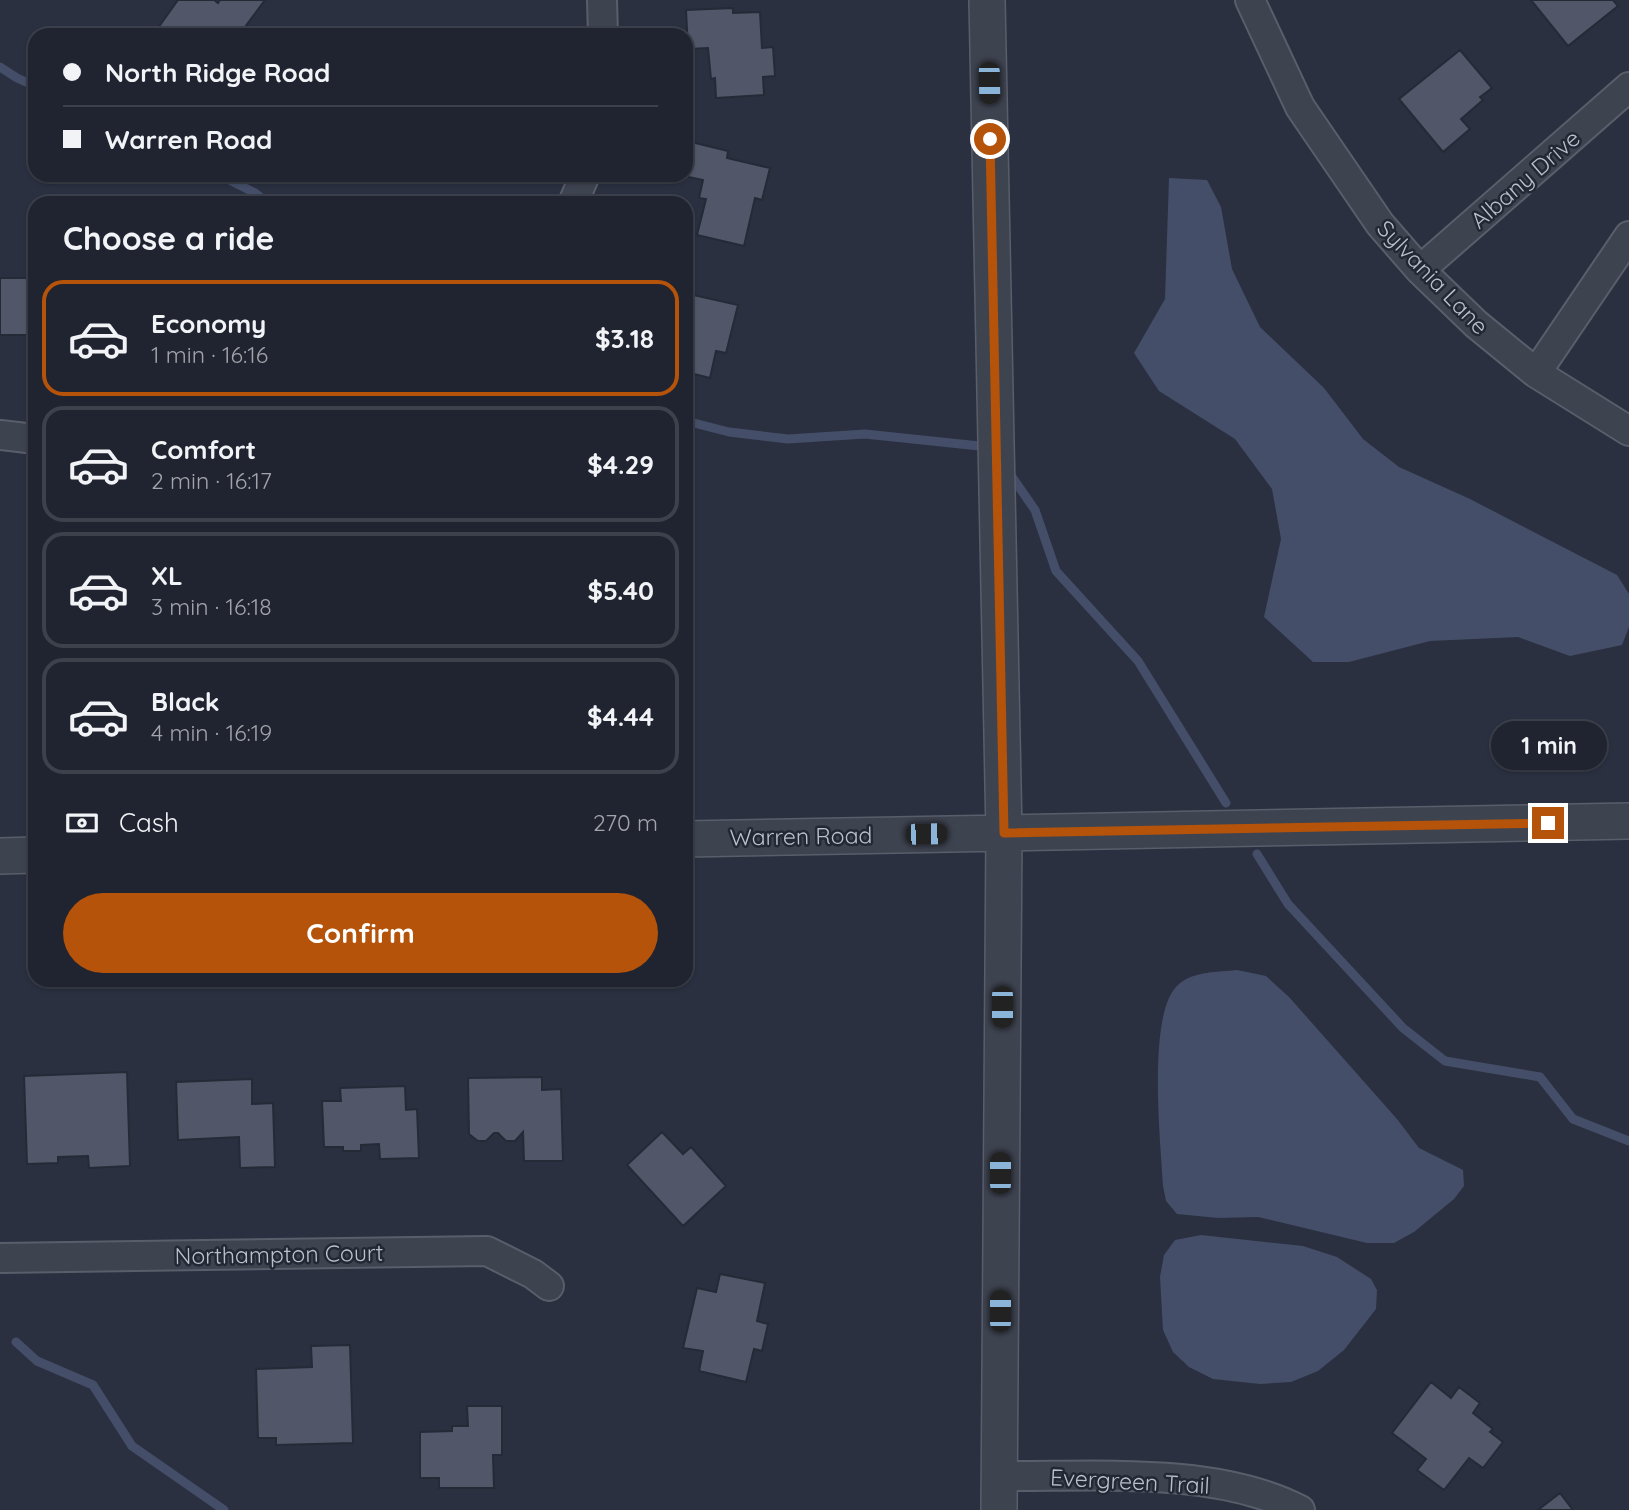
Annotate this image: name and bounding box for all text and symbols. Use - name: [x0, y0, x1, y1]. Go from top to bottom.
- text: North Ridge Road: [105, 56, 330, 89]
- car: [979, 62, 1000, 104]
- text: Warren Road: [105, 123, 272, 156]
- route start: [974, 123, 1006, 155]
- street label: Albany Drive: [1464, 123, 1586, 235]
- street label: Sylvania Lane: [1371, 214, 1495, 340]
- text: Choose a ride: [63, 218, 275, 258]
- icon: car: [67, 307, 130, 370]
- text: Economy: [151, 307, 266, 340]
- text: $3.18: [595, 322, 654, 355]
- text: 1 min · 16:16: [151, 340, 268, 369]
- icon: car: [67, 433, 130, 496]
- text: Comfort: [151, 433, 256, 466]
- text: $4.29: [587, 448, 654, 481]
- text: 2 min · 16:17: [151, 466, 272, 495]
- icon: car: [67, 559, 130, 622]
- text: XL: [151, 559, 183, 592]
- text: $5.40: [588, 574, 654, 607]
- text: 3 min · 16:18: [151, 592, 272, 621]
- icon: car: [67, 685, 130, 748]
- text: Black: [151, 685, 220, 718]
- text: $4.44: [587, 700, 654, 733]
- text: 4 min · 16:19: [151, 718, 272, 747]
- callout: 1 min: [1490, 722, 1606, 770]
- text: 1 min: [1521, 731, 1577, 760]
- icon: cash: [63, 804, 101, 842]
- text: Cash: [119, 806, 179, 839]
- route end: [1532, 807, 1564, 839]
- text: 270 m: [593, 808, 658, 837]
- street label: Warren Road: [729, 820, 873, 852]
- car: [905, 823, 948, 845]
- button: Confirm: [63, 893, 658, 973]
- car: [992, 986, 1013, 1028]
- car: [990, 1152, 1011, 1194]
- street label: Northampton Court: [174, 1238, 384, 1270]
- car: [990, 1290, 1011, 1332]
- street label: Evergreen Trail: [1049, 1462, 1211, 1500]

